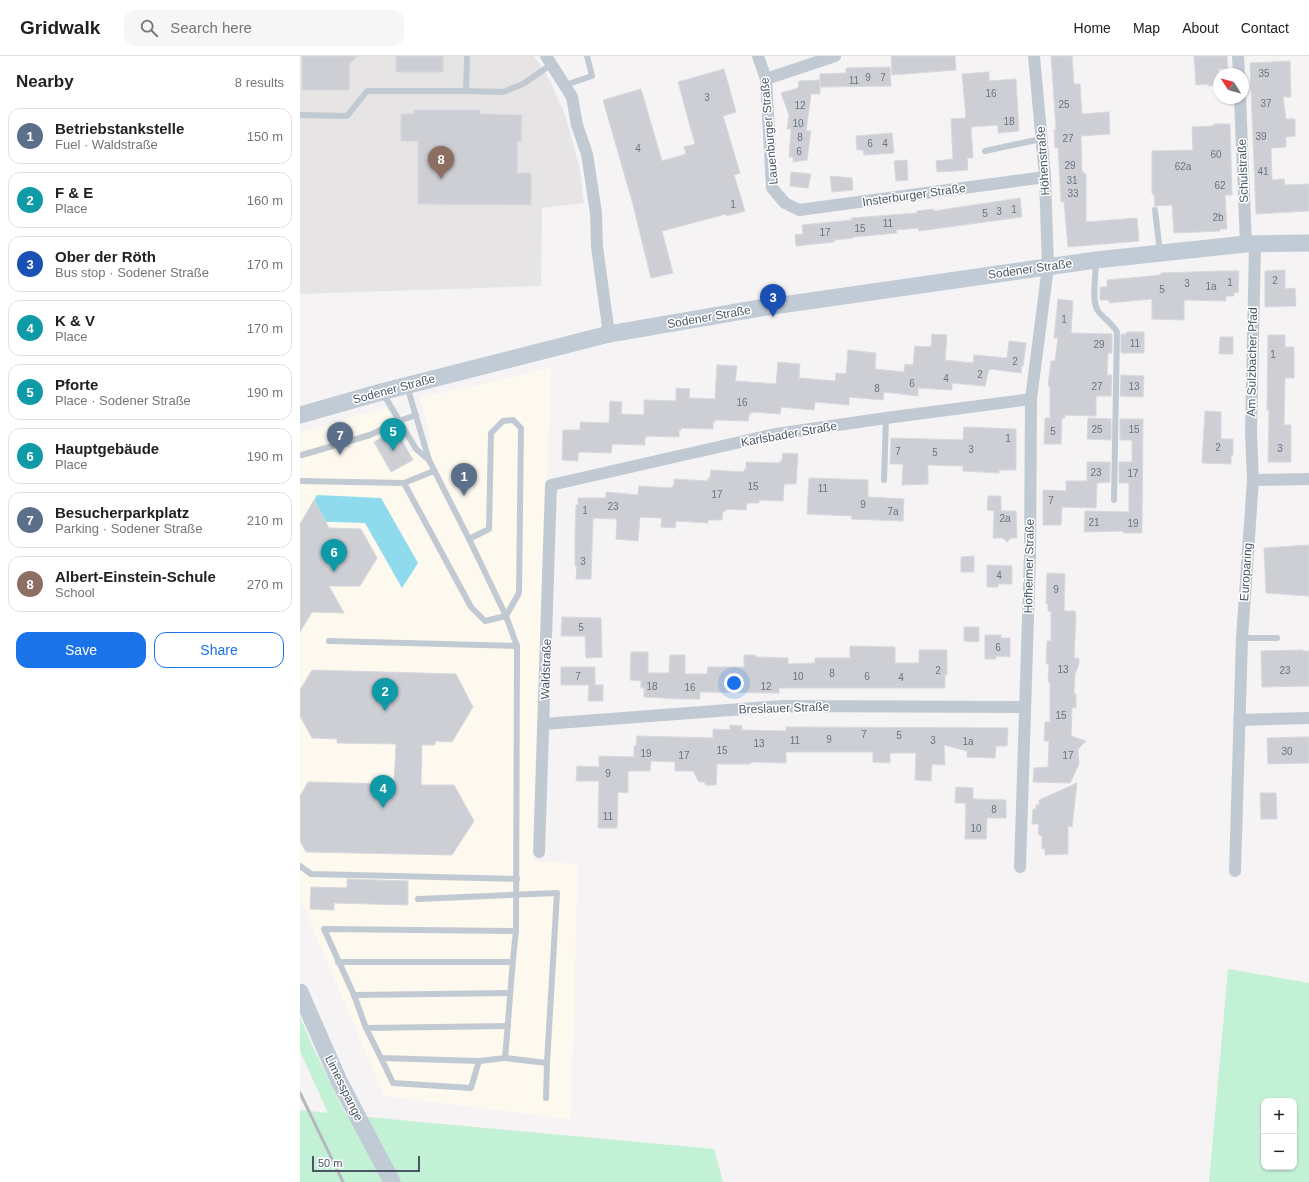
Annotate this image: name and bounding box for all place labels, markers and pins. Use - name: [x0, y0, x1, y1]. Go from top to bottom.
- pin: 8: [428, 146, 454, 179]
- pin: 3: [760, 284, 786, 317]
- pin: 5: [380, 418, 406, 451]
- pin: 7: [327, 422, 353, 455]
- pin: 1: [451, 463, 477, 496]
- pin: 6: [321, 539, 347, 572]
- pin: 2: [372, 678, 398, 711]
- pin: 4: [370, 775, 396, 808]

